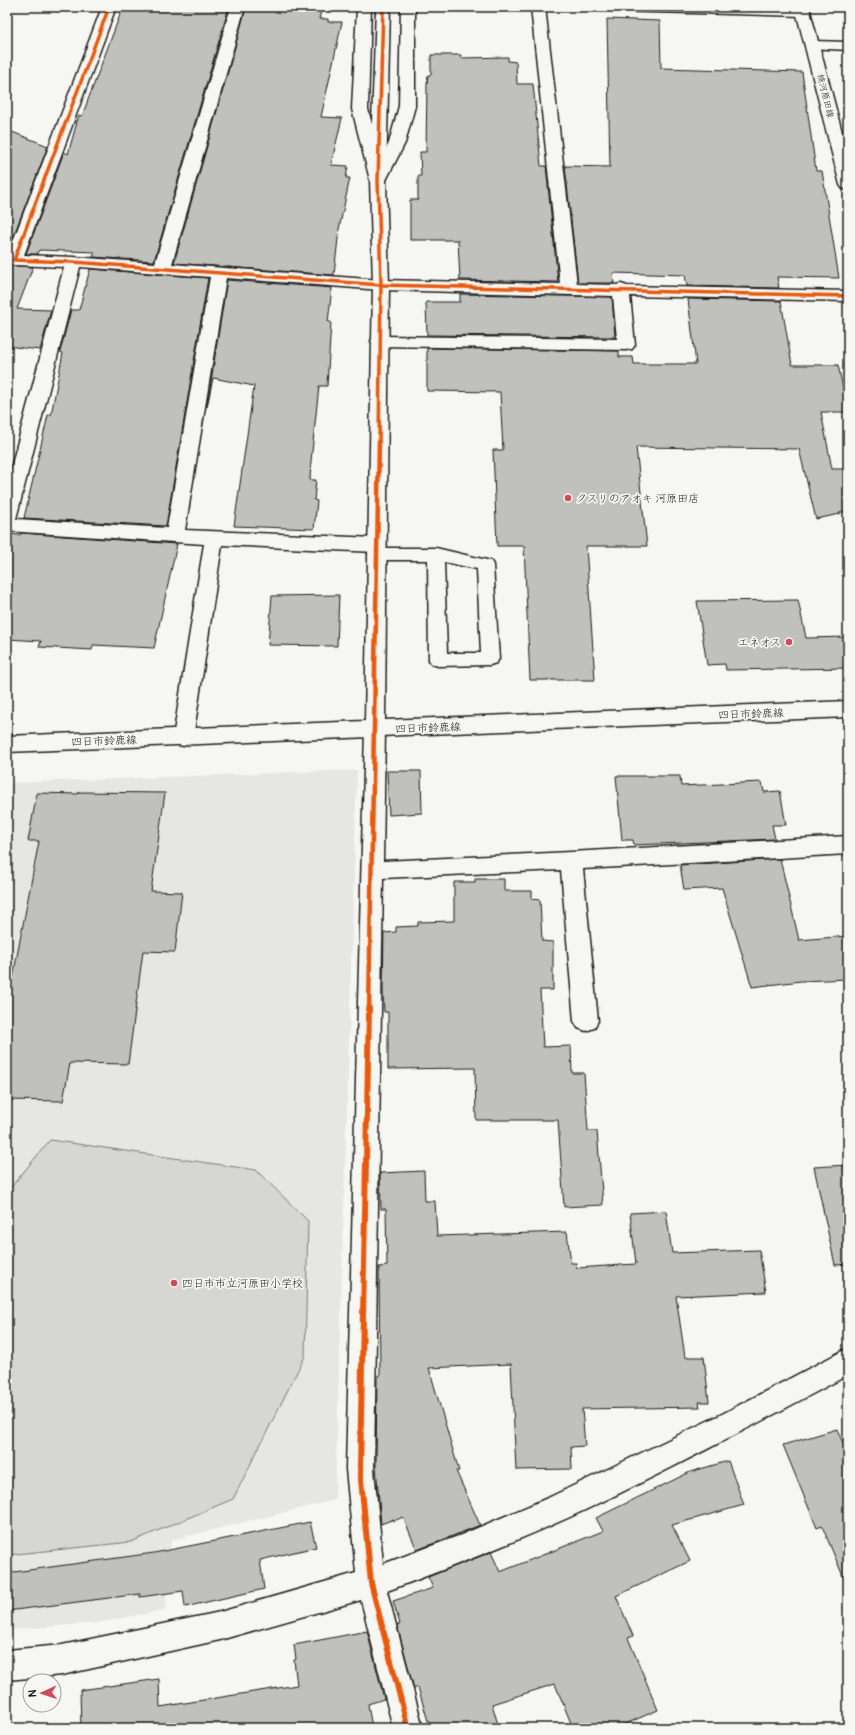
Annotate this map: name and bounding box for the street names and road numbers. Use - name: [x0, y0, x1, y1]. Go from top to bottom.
- street label: 楠河原田線: [814, 73, 836, 119]
- street label: 四日市鈴鹿線: [718, 706, 784, 722]
- street label: 四日市鈴鹿線: [395, 720, 461, 736]
- street label: 四日市鈴鹿線: [71, 733, 137, 749]

